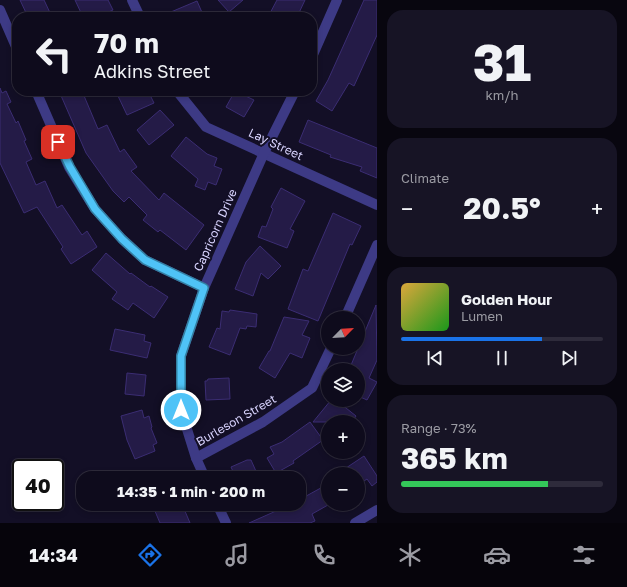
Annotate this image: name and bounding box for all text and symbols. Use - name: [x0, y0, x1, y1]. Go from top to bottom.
- text: 70 m: [94, 26, 159, 59]
- icon: left: [28, 28, 80, 80]
- text: 31: [473, 30, 531, 92]
- text: Adkins Street: [94, 60, 210, 82]
- text: km/h: [485, 87, 519, 103]
- pin: [41, 125, 75, 159]
- street label: Lay Street: [246, 125, 306, 163]
- icon: arrive: [47, 131, 69, 153]
- text: Climate: [401, 170, 449, 186]
- street label: Capricorn Drive: [190, 186, 240, 274]
- text: 20.5°: [463, 190, 541, 226]
- text: −: [401, 195, 413, 222]
- text: +: [591, 195, 603, 222]
- text: Golden Hour: [461, 290, 552, 308]
- text: Lumen: [461, 308, 503, 324]
- north arrow: [321, 311, 365, 355]
- map controls: [321, 311, 365, 511]
- icon: previous: [424, 347, 446, 369]
- icon: pause: [491, 347, 513, 369]
- icon: next: [558, 347, 580, 369]
- button: layers: [321, 363, 365, 407]
- position arrow: [160, 389, 202, 431]
- street label: Burleson Street: [193, 391, 279, 449]
- button: +: [321, 415, 365, 459]
- text: Range · 73%: [401, 420, 476, 436]
- text: 365 km: [401, 440, 508, 476]
- speed limit sign: 40: [12, 459, 64, 511]
- button: −: [321, 467, 365, 511]
- text: 14:35 · 1 min · 200 m: [117, 482, 265, 500]
- icon: directions: [136, 541, 164, 569]
- icon: music: [223, 541, 251, 569]
- icon: phone: [310, 541, 338, 569]
- icon: climate: [396, 541, 424, 569]
- icon: car: [483, 541, 511, 569]
- icon: filters: [570, 541, 598, 569]
- text: 14:34: [29, 544, 78, 566]

